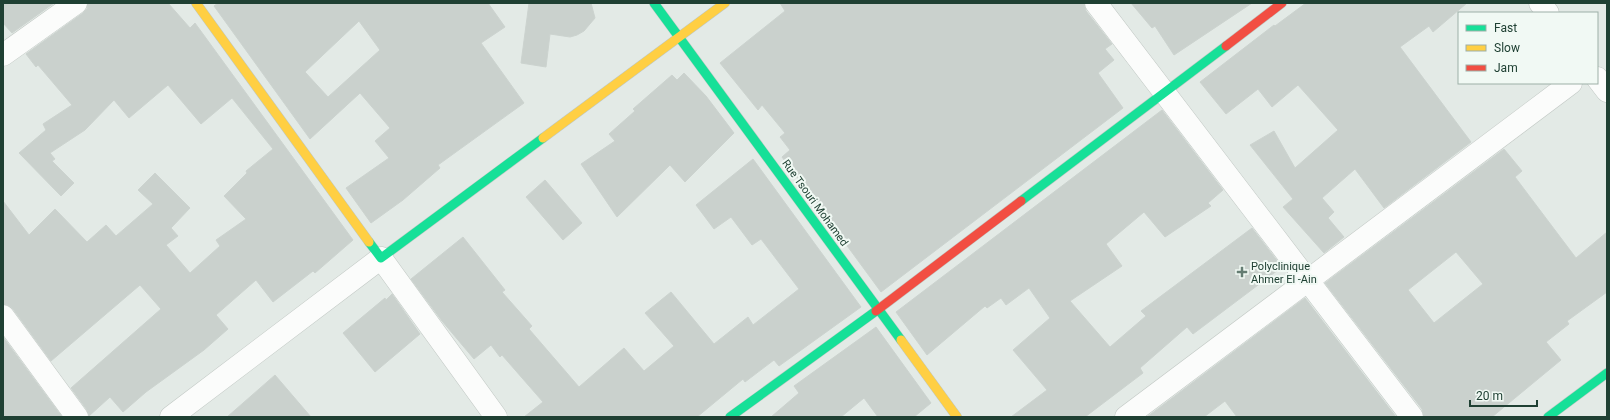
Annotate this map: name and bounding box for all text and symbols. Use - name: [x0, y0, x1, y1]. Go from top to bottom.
- legend: [1458, 12, 1598, 84]
- text: Fast: [1494, 21, 1517, 35]
- text: Slow: [1494, 41, 1520, 55]
- text: Jam: [1494, 61, 1518, 75]
- street label: Rue Tsouri Mohamed: [779, 157, 851, 249]
- place label: Polyclinique Ahmer El -Ain: [1251, 260, 1317, 286]
- marker: Polyclinique Ahmer El -Ain: [1236, 266, 1248, 278]
- scale bar: [1470, 382, 1537, 408]
- text: 20 m: [1476, 389, 1503, 403]

